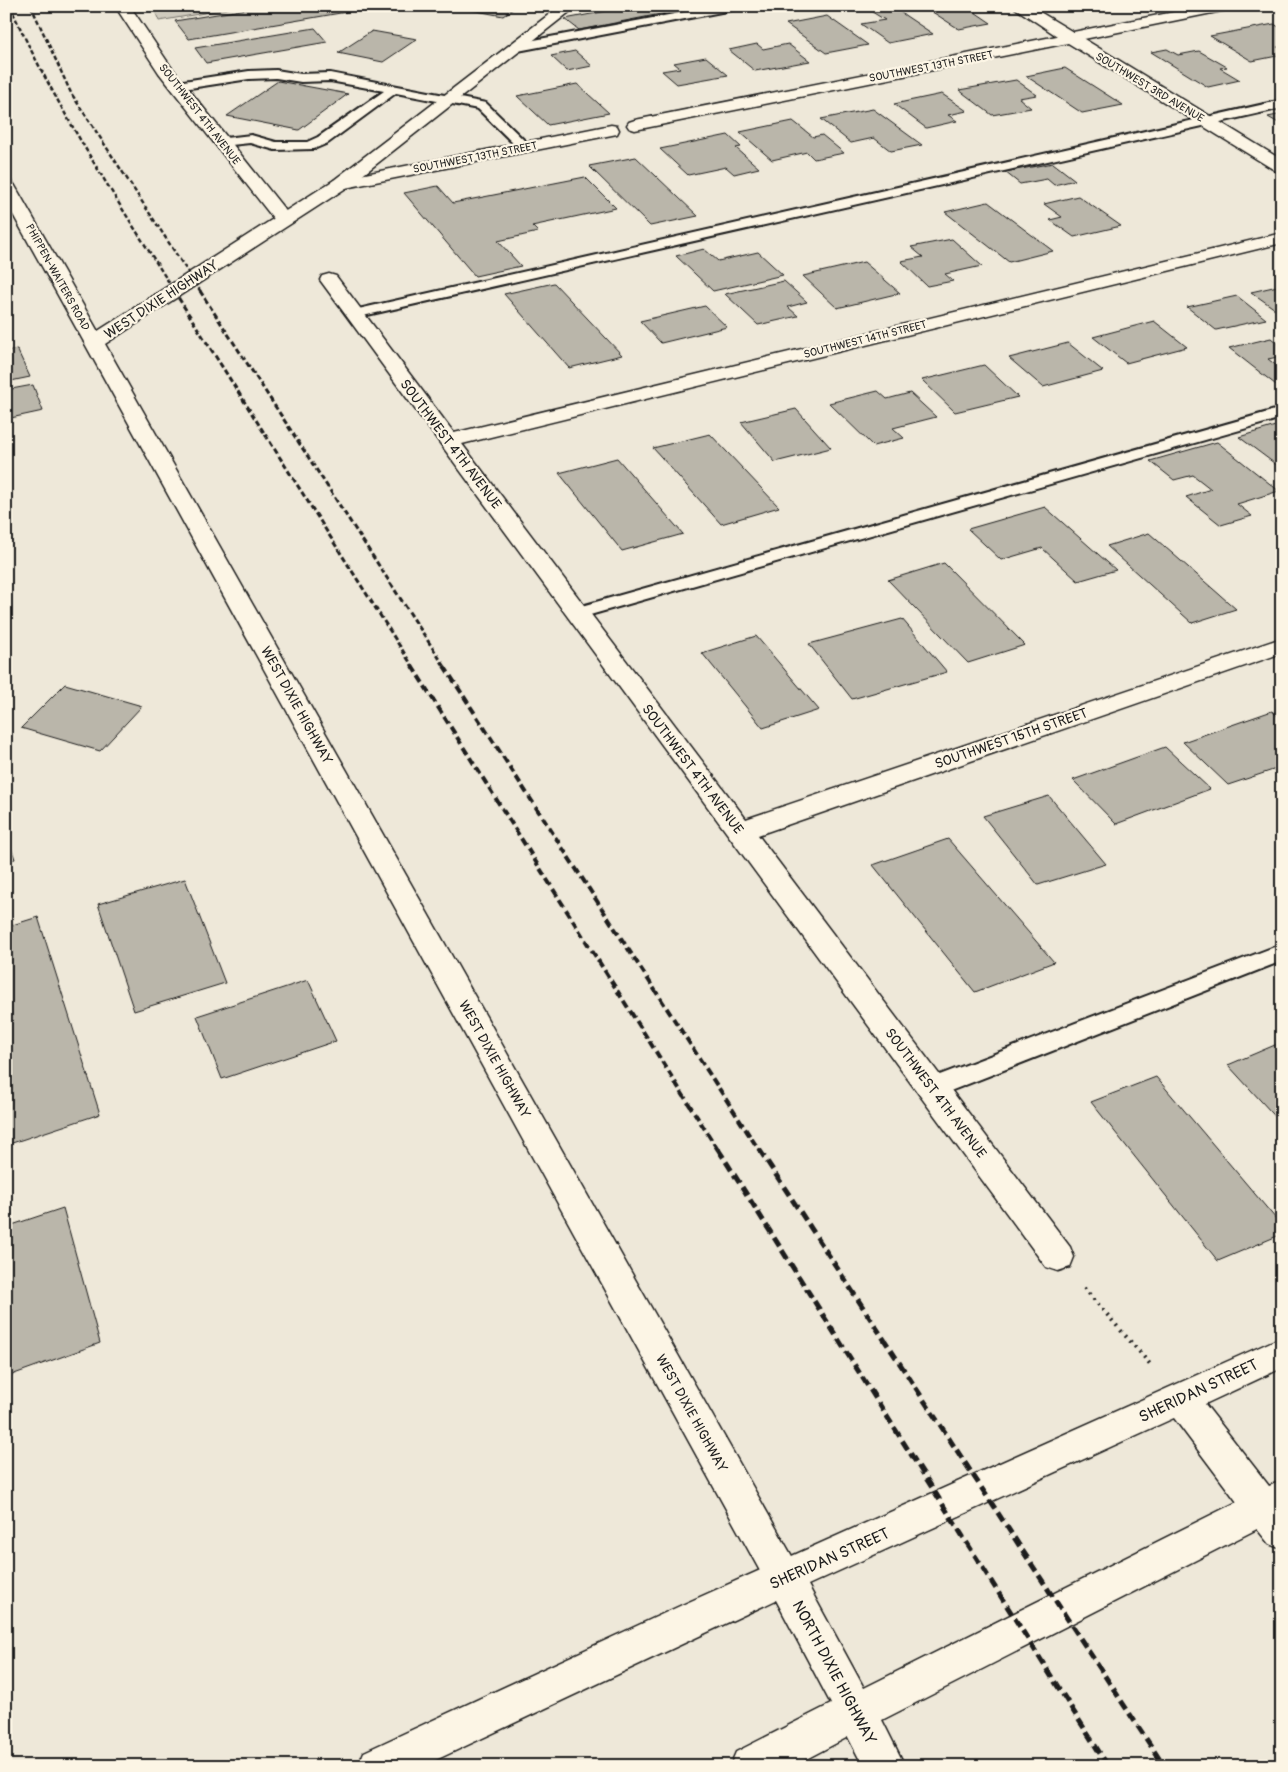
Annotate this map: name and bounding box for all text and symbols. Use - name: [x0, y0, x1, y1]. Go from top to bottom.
- street label: SOUTHWEST 13TH STREET: [868, 48, 994, 85]
- street label: SOUTHWEST 3RD AVENUE: [1093, 50, 1207, 125]
- street label: SOUTHWEST 4TH AVENUE: [156, 61, 243, 167]
- street label: SOUTHWEST 13TH STREET: [412, 139, 538, 176]
- street label: PHIPPEN-WAITERS ROAD: [23, 222, 92, 333]
- street label: WEST DIXIE HIGHWAY: [101, 256, 221, 343]
- street label: SOUTHWEST 14TH STREET: [802, 318, 928, 361]
- street label: SOUTHWEST 4TH AVENUE: [396, 376, 505, 513]
- street label: WEST DIXIE HIGHWAY: [257, 643, 336, 767]
- street label: SOUTHWEST 4TH AVENUE: [638, 701, 747, 838]
- street label: SOUTHWEST 15TH STREET: [933, 704, 1090, 773]
- street label: WEST DIXIE HIGHWAY: [455, 997, 534, 1121]
- street label: SOUTHWEST 4TH AVENUE: [881, 1025, 990, 1162]
- street label: WEST DIXIE HIGHWAY: [652, 1351, 731, 1475]
- street label: SHERIDAN STREET: [1136, 1354, 1261, 1427]
- street label: SHERIDAN STREET: [766, 1523, 893, 1594]
- street label: NORTH DIXIE HIGHWAY: [788, 1597, 881, 1748]

